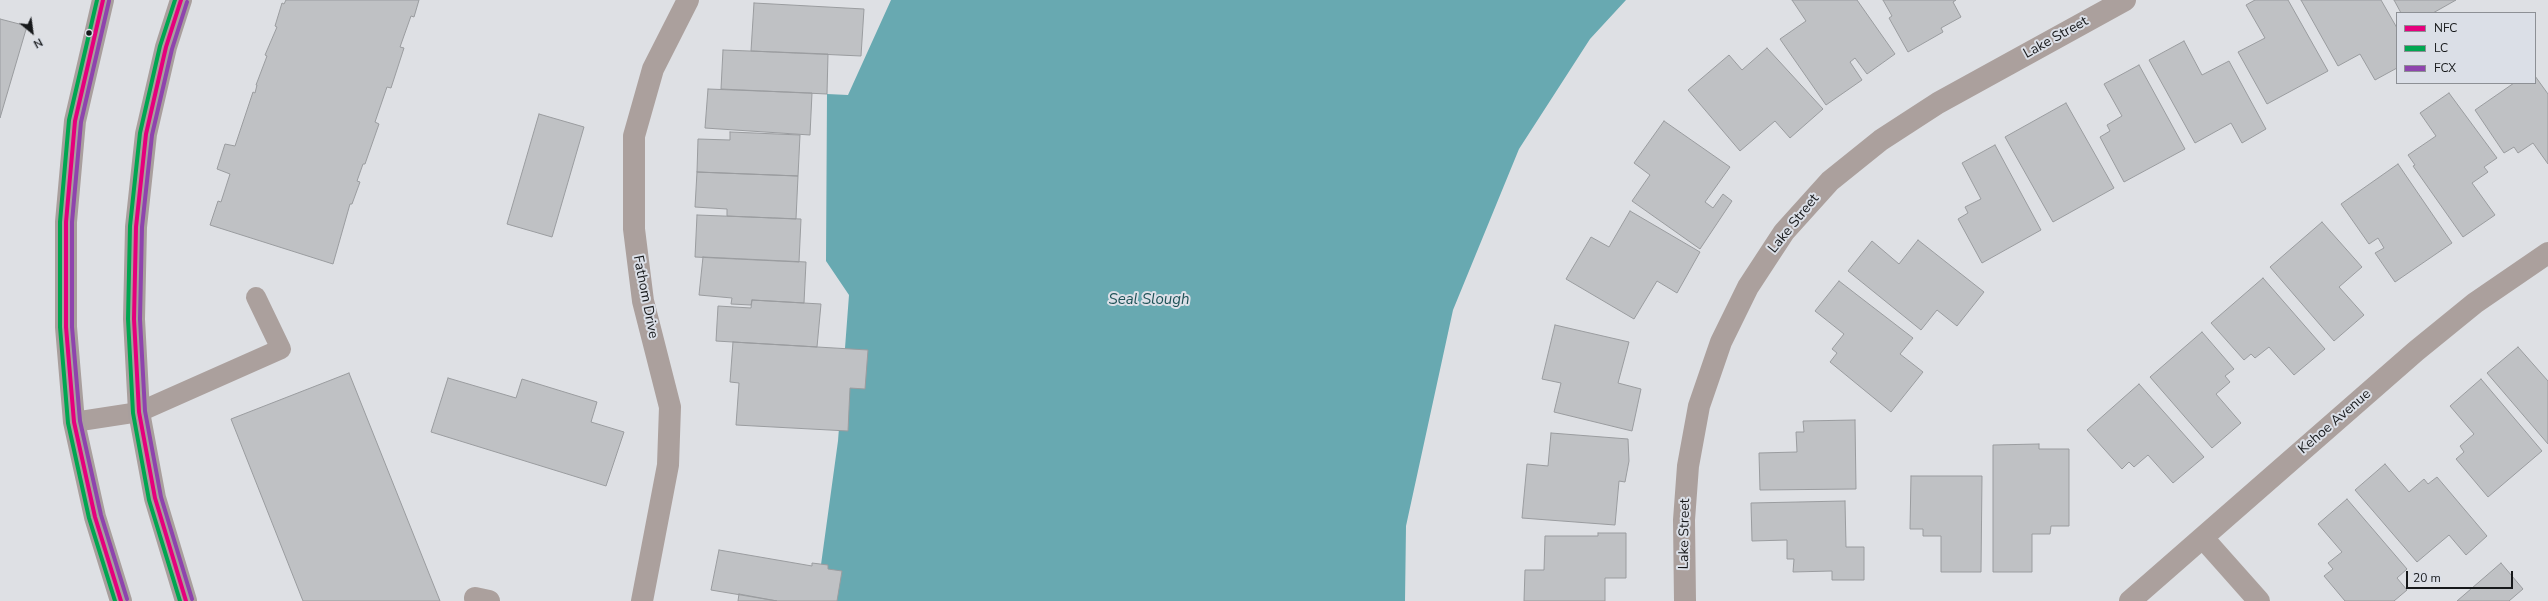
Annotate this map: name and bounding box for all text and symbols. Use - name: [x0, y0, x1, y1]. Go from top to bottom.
- north arrow: [12, 12, 52, 52]
- legend: [2396, 12, 2536, 84]
- street label: Lake Street: [2021, 13, 2091, 63]
- text: NFC: [2434, 20, 2457, 36]
- unlabelled marker: [84, 28, 94, 38]
- text: N: [31, 34, 45, 51]
- text: LC: [2434, 40, 2448, 56]
- text: FCX: [2434, 60, 2456, 76]
- street label: Lake Street: [1765, 191, 1823, 257]
- street label: Fathom Drive: [629, 254, 661, 340]
- water label: Seal Slough: [1108, 291, 1190, 309]
- street label: Kehoe Avenue: [2295, 386, 2375, 458]
- street label: Lake Street: [1676, 498, 1694, 570]
- scale bar: [2408, 563, 2515, 589]
- text: 20 m: [2413, 570, 2441, 586]

